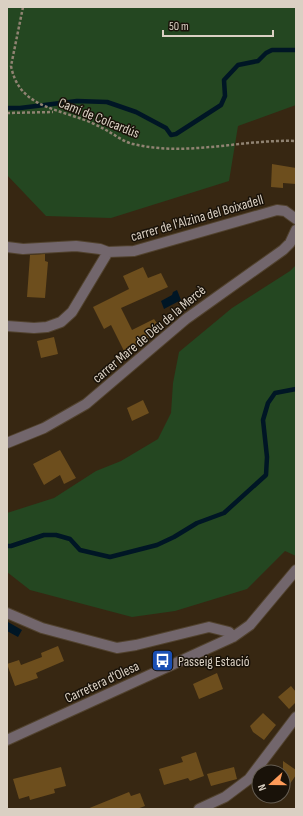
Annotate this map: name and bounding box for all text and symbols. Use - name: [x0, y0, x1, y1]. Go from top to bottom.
- scale bar: [163, 12, 273, 38]
- text: 50 m: [169, 19, 189, 34]
- street label: Camí de Colcardús: [56, 94, 142, 142]
- street label: carrer de l'Alzina del Boixadell: [129, 191, 265, 245]
- street label: carrer Mare de Déu de la Mercè: [89, 282, 209, 386]
- bus stop icon: Passeig Estació: [149, 648, 175, 674]
- place label: Passeig Estació: [178, 653, 250, 670]
- street label: Carretera d'Olesa: [62, 657, 142, 707]
- north arrow: [251, 764, 291, 804]
- text: N: [255, 782, 269, 792]

